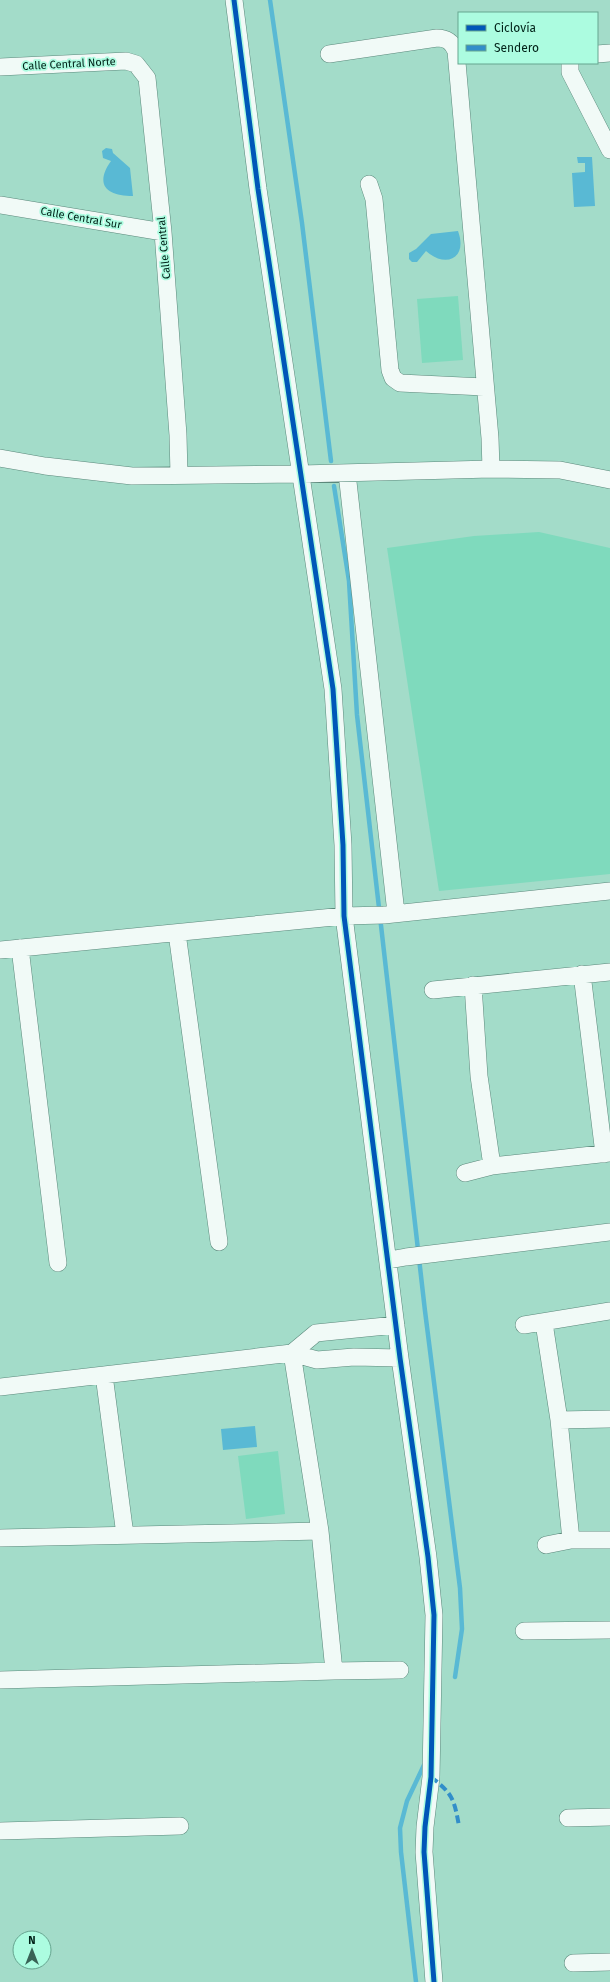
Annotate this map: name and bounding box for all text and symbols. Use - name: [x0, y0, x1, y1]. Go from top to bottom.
- legend: [458, 12, 598, 64]
- text: Ciclovía: [494, 21, 536, 35]
- text: Sendero: [494, 41, 539, 55]
- street label: Calle Central Norte: [22, 55, 116, 73]
- street label: Calle Central Sur: [39, 204, 123, 232]
- street label: Calle Central: [155, 216, 173, 280]
- north arrow: [12, 1930, 52, 1970]
- text: N: [28, 1934, 36, 1947]

